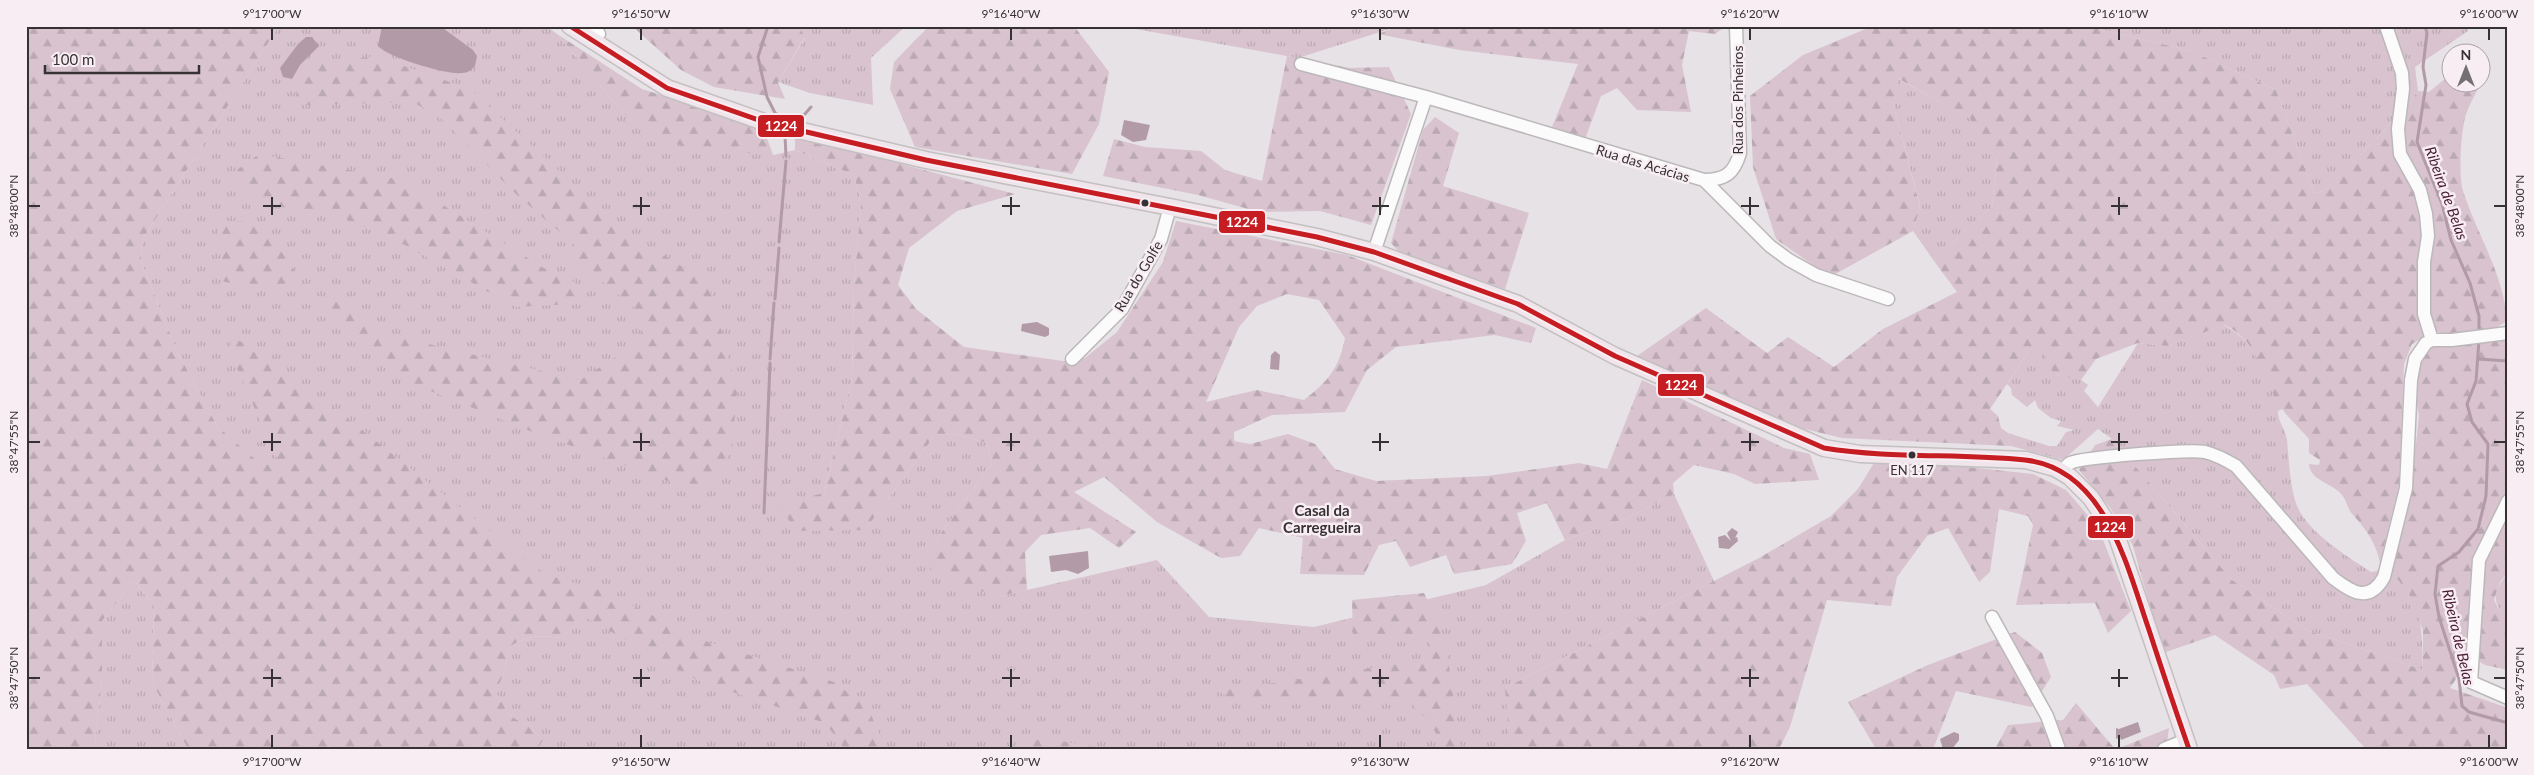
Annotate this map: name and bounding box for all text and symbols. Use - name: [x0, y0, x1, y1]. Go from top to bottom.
- text: 9°17'00"W: [242, 6, 302, 21]
- text: 9°16'50"W: [611, 6, 671, 21]
- text: 9°16'40"W: [981, 6, 1041, 21]
- text: 9°16'30"W: [1350, 6, 1410, 21]
- text: 9°16'20"W: [1720, 6, 1780, 21]
- text: 9°16'10"W: [2089, 6, 2149, 21]
- text: 9°16'00"W: [2459, 6, 2519, 21]
- scale bar: [45, 42, 199, 74]
- north arrow: [2442, 42, 2492, 92]
- street label: Rua dos Pinheiros: [1729, 45, 1746, 155]
- text: N: [2461, 46, 2471, 63]
- text: 100 m: [52, 50, 94, 68]
- line badge: 1224: [757, 114, 805, 138]
- text: 1224: [765, 117, 797, 134]
- street label: Rua das Acácias: [1594, 141, 1692, 185]
- water label: Ribeira de Belas: [2422, 144, 2472, 242]
- text: 38°48'00"N: [6, 175, 21, 237]
- text: 38°48'00"N: [2512, 175, 2527, 237]
- unlabelled marker: [1140, 198, 1150, 208]
- line badge: 1224: [1218, 210, 1266, 234]
- text: 1224: [1226, 213, 1258, 230]
- street label: Rua do Golfe: [1110, 237, 1166, 315]
- line badge: 1224: [1657, 373, 1705, 397]
- text: 1224: [1665, 376, 1697, 393]
- text: 38°47'55"N: [6, 411, 21, 473]
- text: 38°47'55"N: [2512, 411, 2527, 473]
- marker: EN 117: [1907, 450, 1917, 460]
- place label: EN 117: [1890, 462, 1934, 478]
- district label: Casal da Carregueira: [1283, 501, 1361, 536]
- line badge: 1224: [2087, 515, 2134, 539]
- text: 1224: [2094, 518, 2126, 535]
- water label: Ribeira de Belas: [2439, 587, 2479, 687]
- text: 38°47'50"N: [6, 647, 21, 709]
- text: 38°47'50"N: [2512, 647, 2527, 709]
- text: 9°17'00"W: [242, 754, 302, 769]
- text: 9°16'50"W: [611, 754, 671, 769]
- text: 9°16'40"W: [981, 754, 1041, 769]
- text: 9°16'30"W: [1350, 754, 1410, 769]
- text: 9°16'20"W: [1720, 754, 1780, 769]
- text: 9°16'10"W: [2089, 754, 2149, 769]
- text: 9°16'00"W: [2459, 754, 2519, 769]

